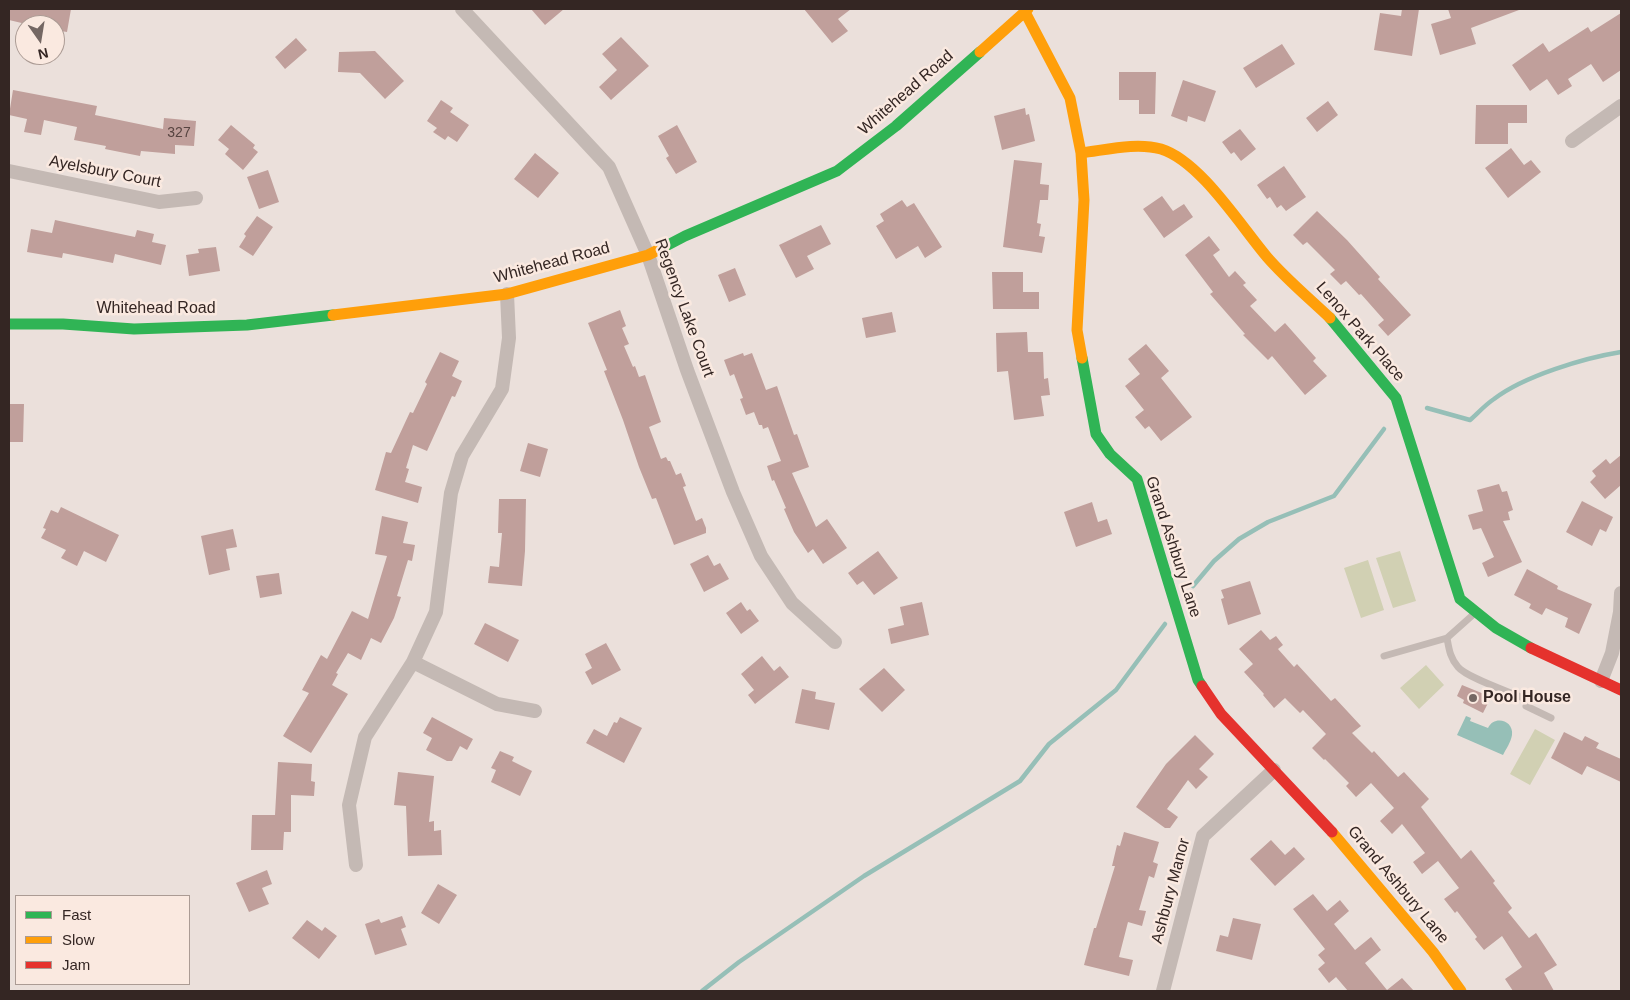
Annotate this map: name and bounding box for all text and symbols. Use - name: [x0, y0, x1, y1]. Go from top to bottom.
- north arrow: [15, 15, 65, 65]
- text: N: [36, 45, 50, 63]
- street label: Whitehead Road: [855, 47, 957, 139]
- house number: 327: [167, 125, 191, 141]
- street label: Ayelsbury Court: [47, 152, 163, 192]
- street label: Regency Lake Court: [650, 236, 718, 380]
- street label: Whitehead Road: [492, 238, 612, 288]
- street label: Lenox Park Place: [1312, 278, 1408, 386]
- street label: Whitehead Road: [96, 299, 216, 319]
- street label: Grand Ashbury Lane: [1141, 474, 1205, 620]
- place label: Pool House: [1483, 688, 1571, 708]
- marker: Pool House: [1467, 692, 1479, 704]
- street label: Grand Ashbury Lane: [1343, 822, 1453, 948]
- street label: Ashbury Manor: [1148, 836, 1194, 946]
- legend: [15, 895, 190, 985]
- text: Fast: [62, 906, 91, 923]
- text: Slow: [62, 931, 95, 948]
- text: Jam: [62, 956, 90, 973]

